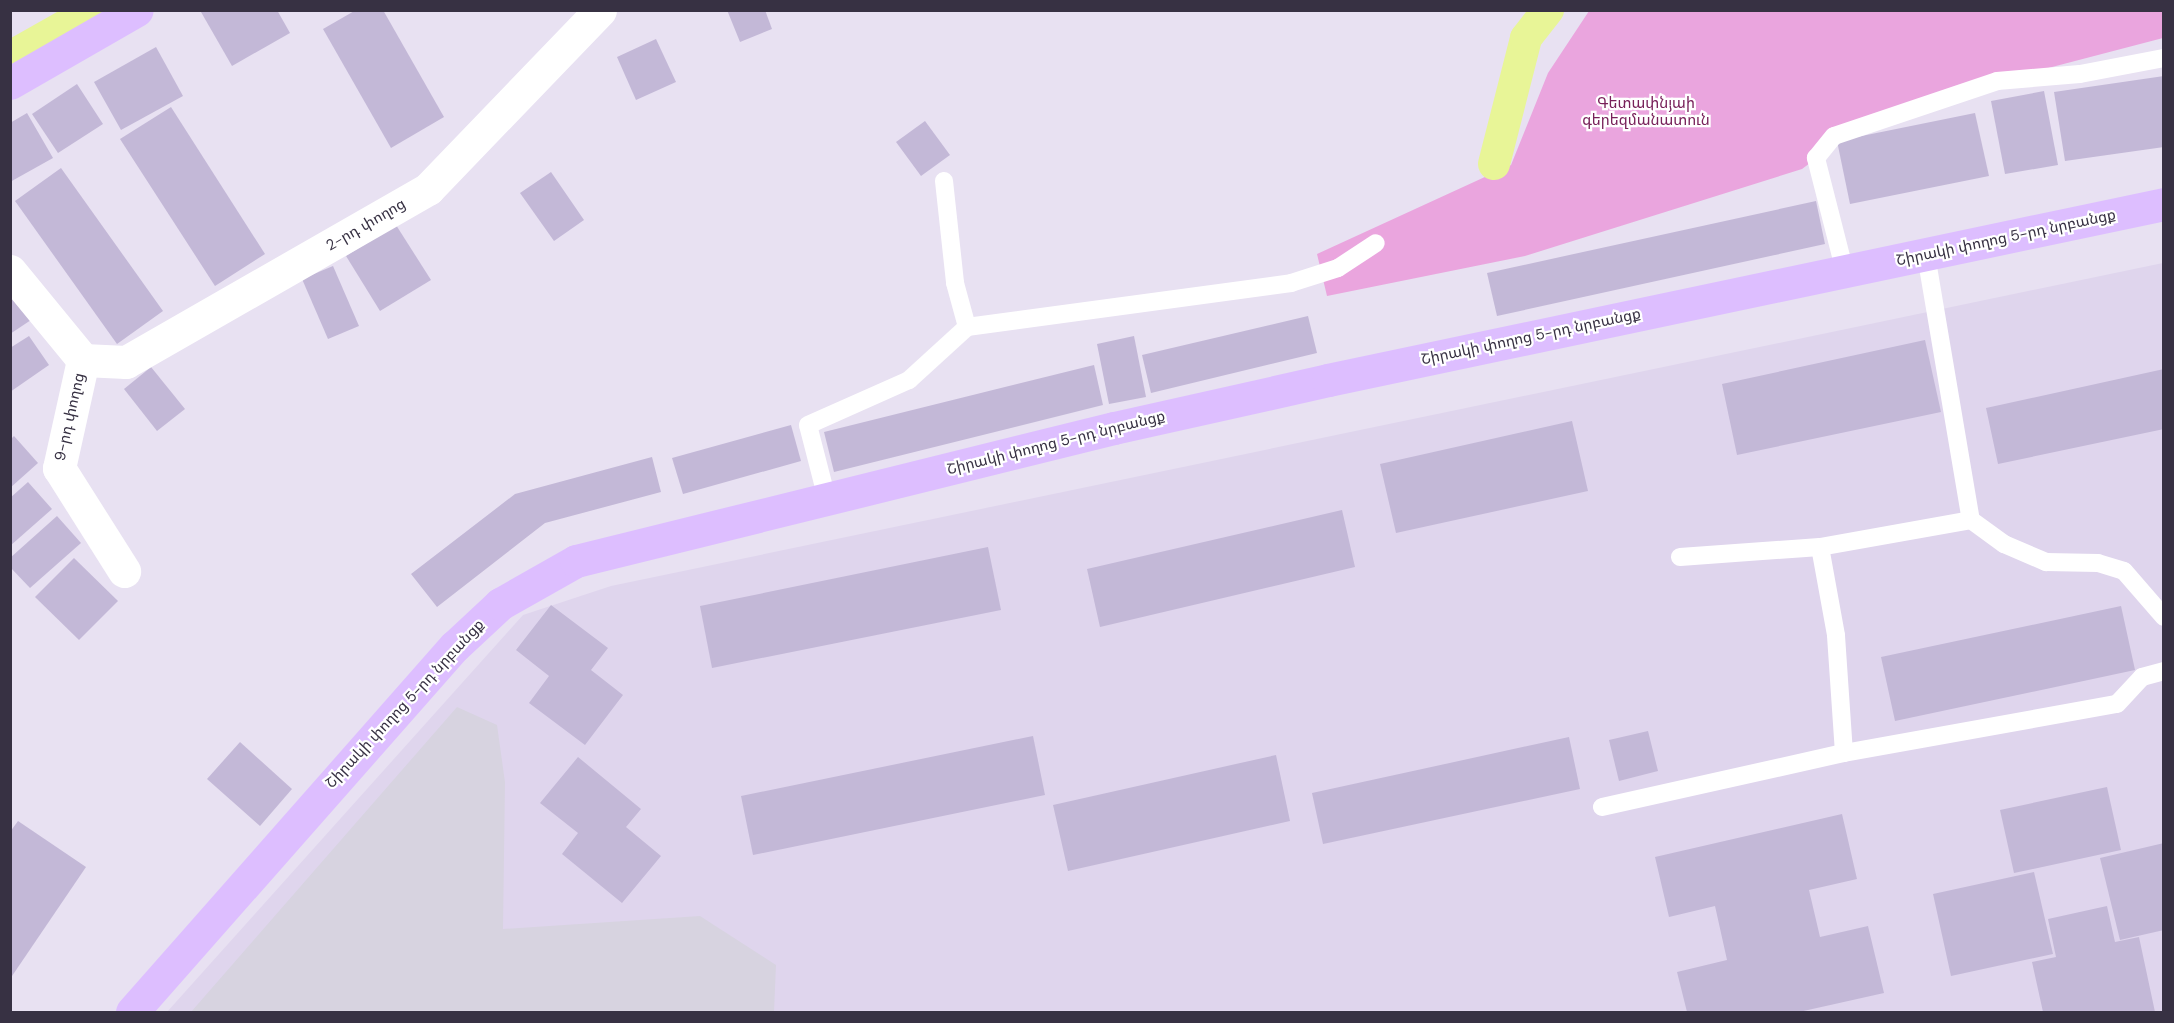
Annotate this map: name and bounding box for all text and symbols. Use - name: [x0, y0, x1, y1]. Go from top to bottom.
- park label: Գետափնյաի գերեզմանատուն: [1582, 94, 1710, 129]
- street label: 2-րդ փողոց: [323, 195, 409, 255]
- street label: Շիրակի փողոց 5-րդ նրբանցք: [1894, 206, 2118, 270]
- street label: Շիրակի փողոց 5-րդ նրբանցք: [1419, 305, 1643, 369]
- street label: 9-րդ փողոց: [51, 371, 89, 463]
- street label: Շիրակի փողոց 5-րդ նրբանցք: [945, 407, 1167, 479]
- street label: Շիրակի փողոց 5-րդ նրբանցք: [322, 616, 488, 792]

